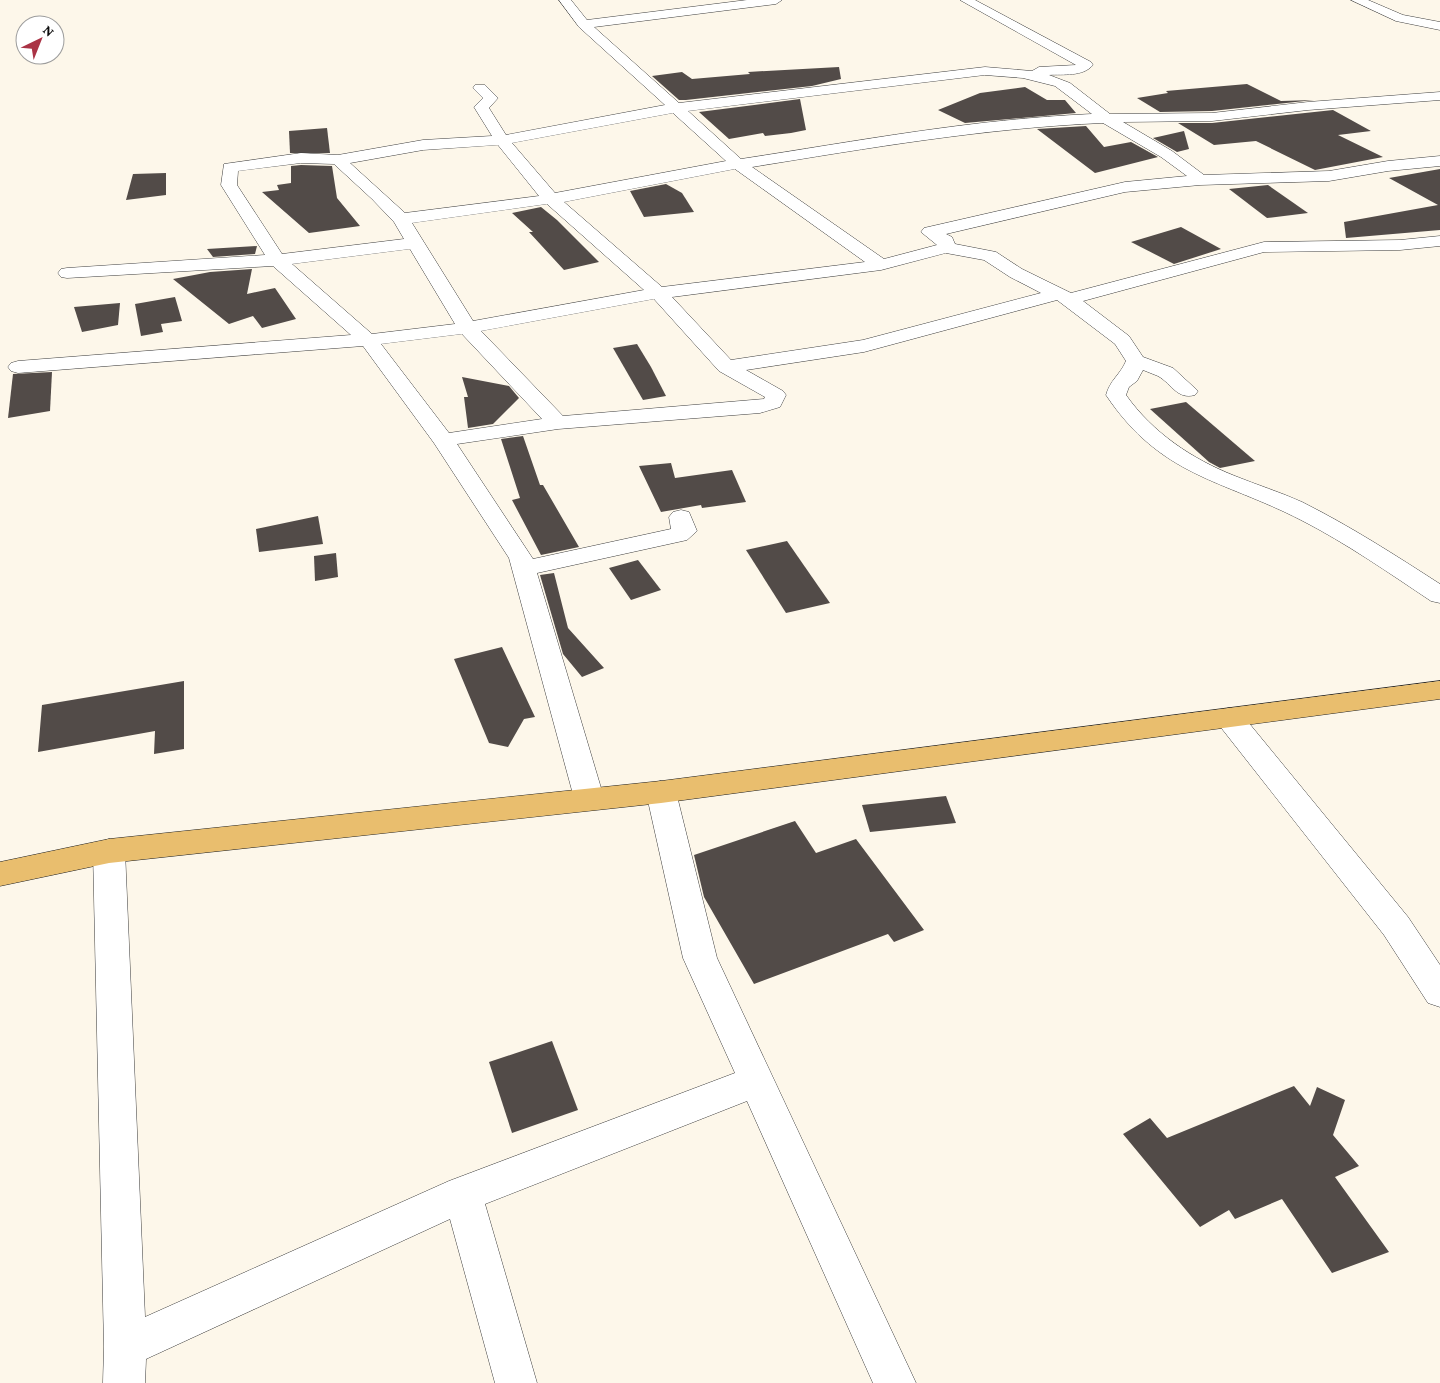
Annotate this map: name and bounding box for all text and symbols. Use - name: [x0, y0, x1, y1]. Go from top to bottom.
- north arrow: [15, 15, 65, 65]
- text: N: [40, 21, 58, 40]

